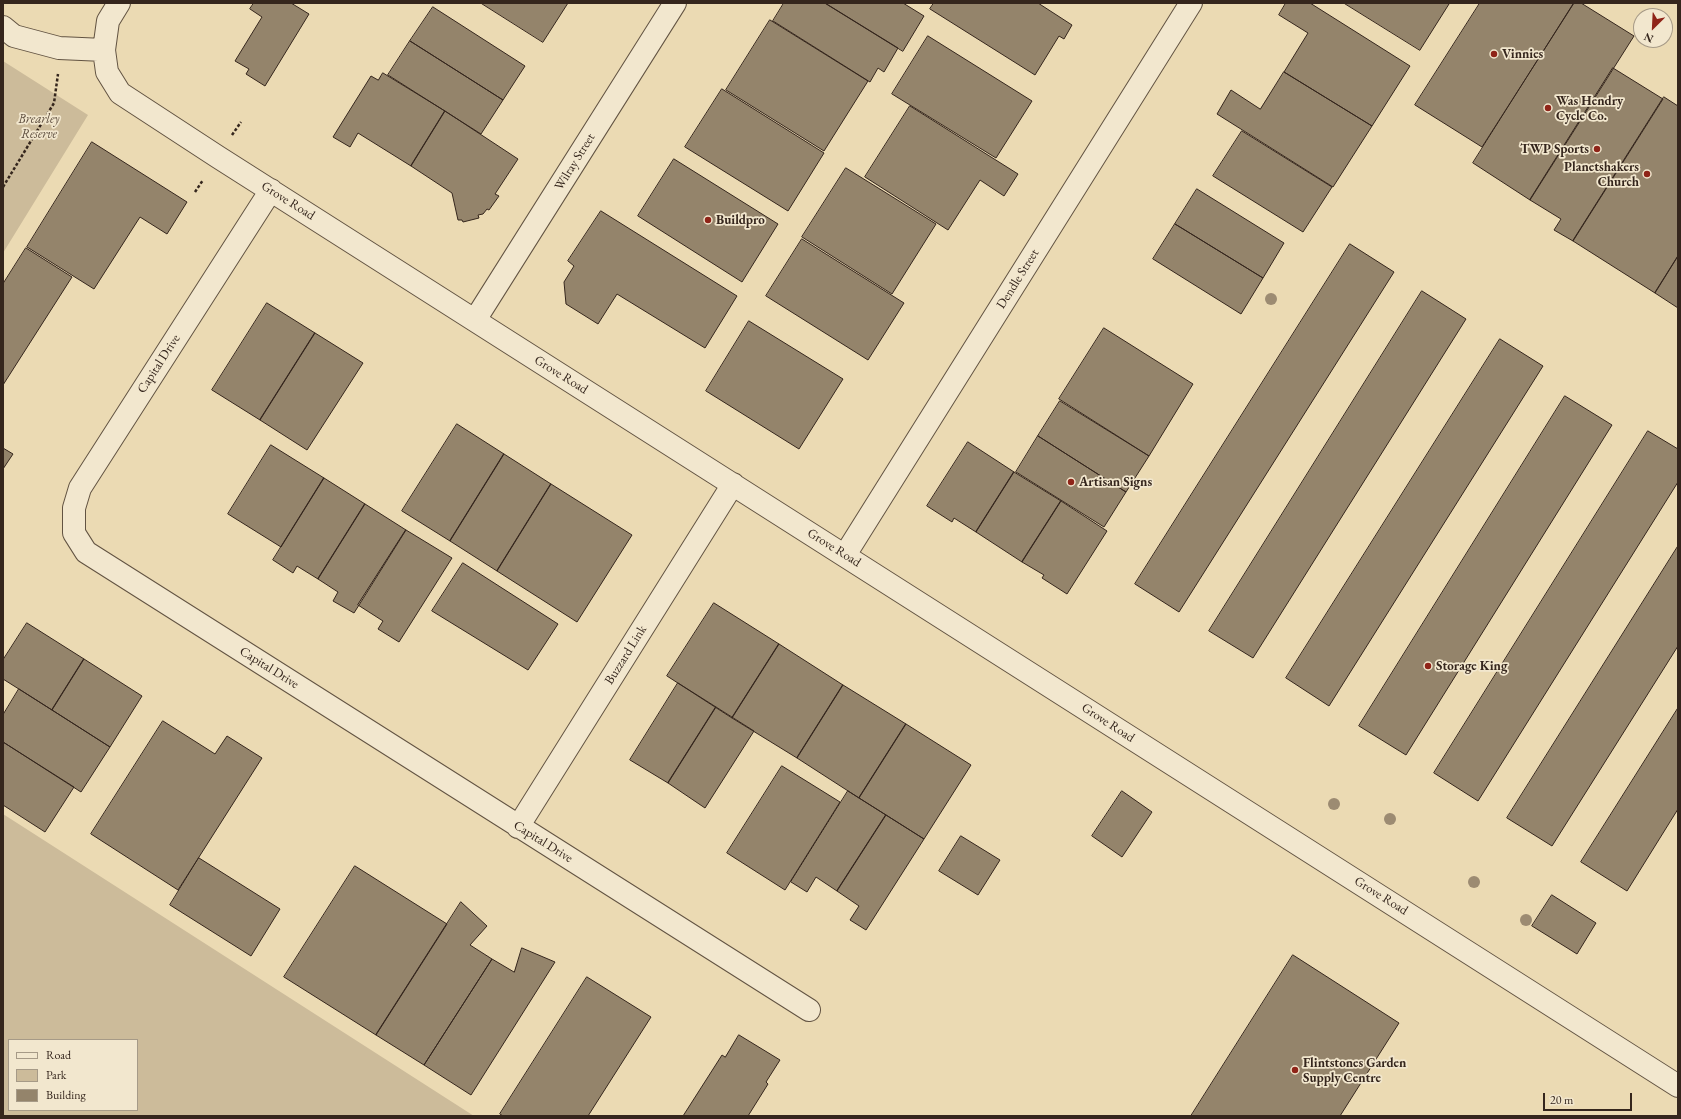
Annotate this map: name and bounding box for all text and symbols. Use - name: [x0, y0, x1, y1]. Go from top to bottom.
- north arrow: [1633, 8, 1673, 48]
- text: N: [1642, 30, 1655, 46]
- place label: Vinnies: [1502, 46, 1543, 62]
- marker: Vinnies: [1489, 49, 1499, 59]
- place label: Was Hendry Cycle Co.: [1556, 93, 1623, 124]
- marker: Was Hendry Cycle Co.: [1543, 103, 1553, 113]
- park label: Brearley Reserve: [18, 111, 60, 142]
- street label: Wilray Street: [551, 131, 599, 193]
- place label: TWP Sports: [1520, 141, 1589, 157]
- marker: TWP Sports: [1592, 144, 1602, 154]
- place label: Planetshakers Church: [1564, 159, 1639, 190]
- marker: Planetshakers Church: [1642, 169, 1652, 179]
- street label: Grove Road: [258, 178, 318, 224]
- place label: Buildpro: [716, 212, 765, 228]
- marker: Buildpro: [703, 215, 713, 225]
- street label: Dendle Street: [993, 246, 1043, 312]
- street label: Capital Drive: [134, 332, 184, 396]
- street label: Grove Road: [531, 352, 591, 398]
- place label: Artisan Signs: [1079, 474, 1152, 490]
- marker: Artisan Signs: [1066, 477, 1076, 487]
- street label: Grove Road: [804, 525, 864, 571]
- street label: Buzzard Link: [602, 623, 650, 687]
- street label: Capital Drive: [236, 644, 302, 692]
- place label: Storage King: [1436, 658, 1507, 674]
- marker: Storage King: [1423, 661, 1433, 671]
- street label: Grove Road: [1078, 700, 1138, 746]
- street label: Capital Drive: [510, 818, 576, 866]
- street label: Grove Road: [1351, 873, 1411, 919]
- legend: [8, 1039, 138, 1111]
- text: Road: [46, 1047, 71, 1063]
- place label: Flintstones Garden Supply Centre: [1303, 1055, 1406, 1086]
- marker: Flintstones Garden Supply Centre: [1290, 1065, 1300, 1075]
- text: Park: [46, 1067, 66, 1083]
- scale bar: [1545, 1085, 1634, 1111]
- text: Building: [46, 1087, 86, 1103]
- text: 20 m: [1550, 1092, 1573, 1108]

